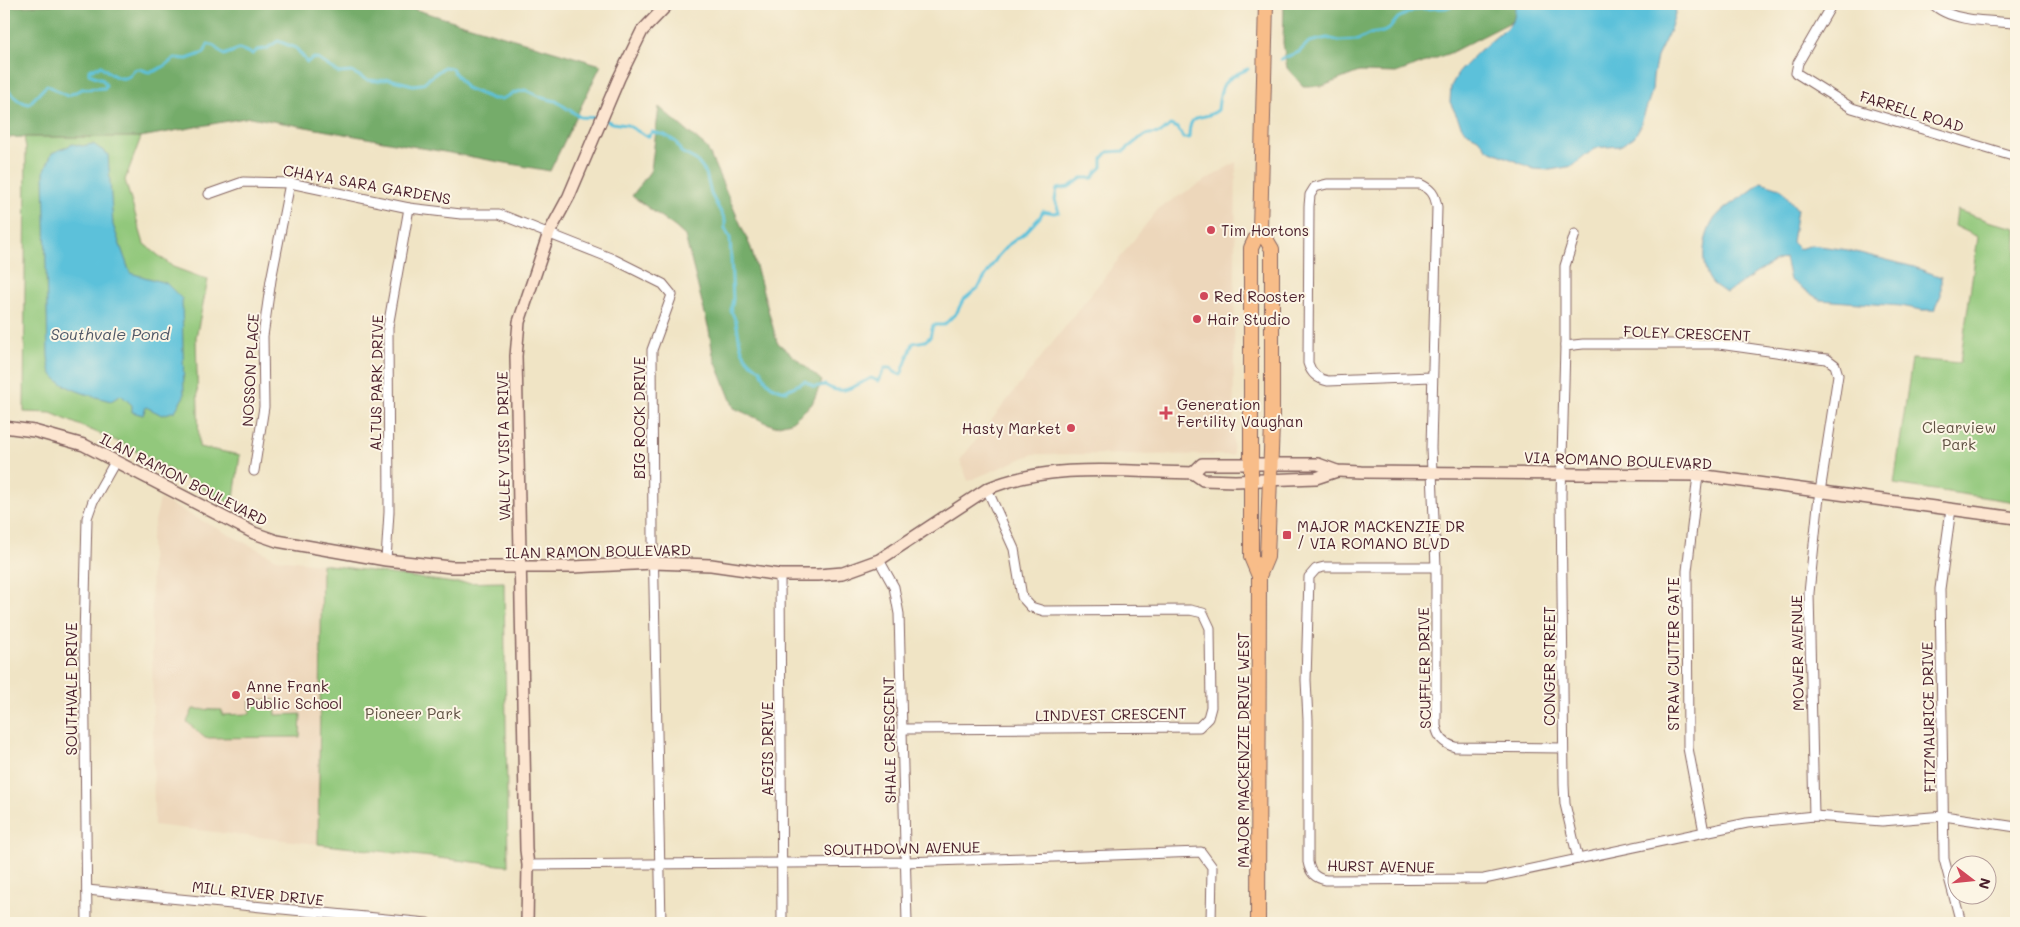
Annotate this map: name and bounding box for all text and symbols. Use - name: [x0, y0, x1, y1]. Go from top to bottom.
- street label: FARRELL ROAD: [1858, 86, 1966, 136]
- street label: CHAYA SARA GARDENS: [282, 159, 452, 209]
- place label: Tim Hortons: [1221, 220, 1309, 240]
- marker: Tim Hortons: [1205, 224, 1217, 236]
- place label: Red Rooster: [1214, 286, 1305, 306]
- marker: Red Rooster: [1198, 290, 1210, 302]
- place label: Hair Studio: [1207, 309, 1290, 329]
- street label: NOSSON PLACE: [237, 312, 263, 427]
- marker: Hair Studio: [1191, 313, 1203, 325]
- street label: ALTUS PARK DRIVE: [365, 314, 387, 451]
- street label: FOLEY CRESCENT: [1623, 321, 1751, 345]
- water label: Southvale Pond: [50, 323, 170, 344]
- street label: BIG ROCK DRIVE: [629, 356, 649, 479]
- street label: VALLEY VISTA DRIVE: [492, 371, 514, 521]
- place label: Generation Fertility Vaughan: [1177, 394, 1303, 431]
- marker: Generation Fertility Vaughan: [1159, 406, 1173, 420]
- park label: Clearview Park: [1922, 417, 1996, 454]
- place label: Hasty Market: [962, 418, 1061, 438]
- marker: Hasty Market: [1065, 422, 1077, 434]
- street label: ILAN RAMON BOULEVARD: [97, 428, 271, 530]
- street label: VIA ROMANO BOULEVARD: [1524, 447, 1712, 473]
- place label: MAJOR MACKENZIE DR / VIA ROMANO BLVD: [1297, 516, 1465, 553]
- marker: MAJOR MACKENZIE DR / VIA ROMANO BLVD: [1281, 529, 1293, 541]
- street label: ILAN RAMON BOULEVARD: [505, 539, 691, 563]
- street label: STRAW CUTTER GATE: [1663, 577, 1683, 731]
- street label: MOWER AVENUE: [1786, 594, 1808, 711]
- street label: CONGER STREET: [1539, 606, 1559, 726]
- street label: SCUFFLER DRIVE: [1413, 607, 1435, 729]
- street label: SOUTHVALE DRIVE: [61, 622, 81, 756]
- street label: MAJOR MACKENZIE DRIVE WEST: [1233, 632, 1253, 868]
- street label: FITZMAURICE DRIVE: [1917, 641, 1939, 793]
- place label: Anne Frank Public School: [246, 676, 342, 713]
- street label: SHALE CRESCENT: [878, 676, 900, 804]
- marker: Anne Frank Public School: [230, 689, 242, 701]
- street label: AEGIS DRIVE: [757, 701, 777, 796]
- park label: Pioneer Park: [365, 703, 461, 723]
- street label: LINDVEST CRESCENT: [1035, 703, 1187, 725]
- street label: SOUTHDOWN AVENUE: [824, 837, 981, 859]
- north arrow: [1948, 854, 1998, 904]
- street label: HURST AVENUE: [1327, 855, 1436, 877]
- street label: MILL RIVER DRIVE: [191, 876, 325, 910]
- text: N: [1974, 876, 1996, 891]

